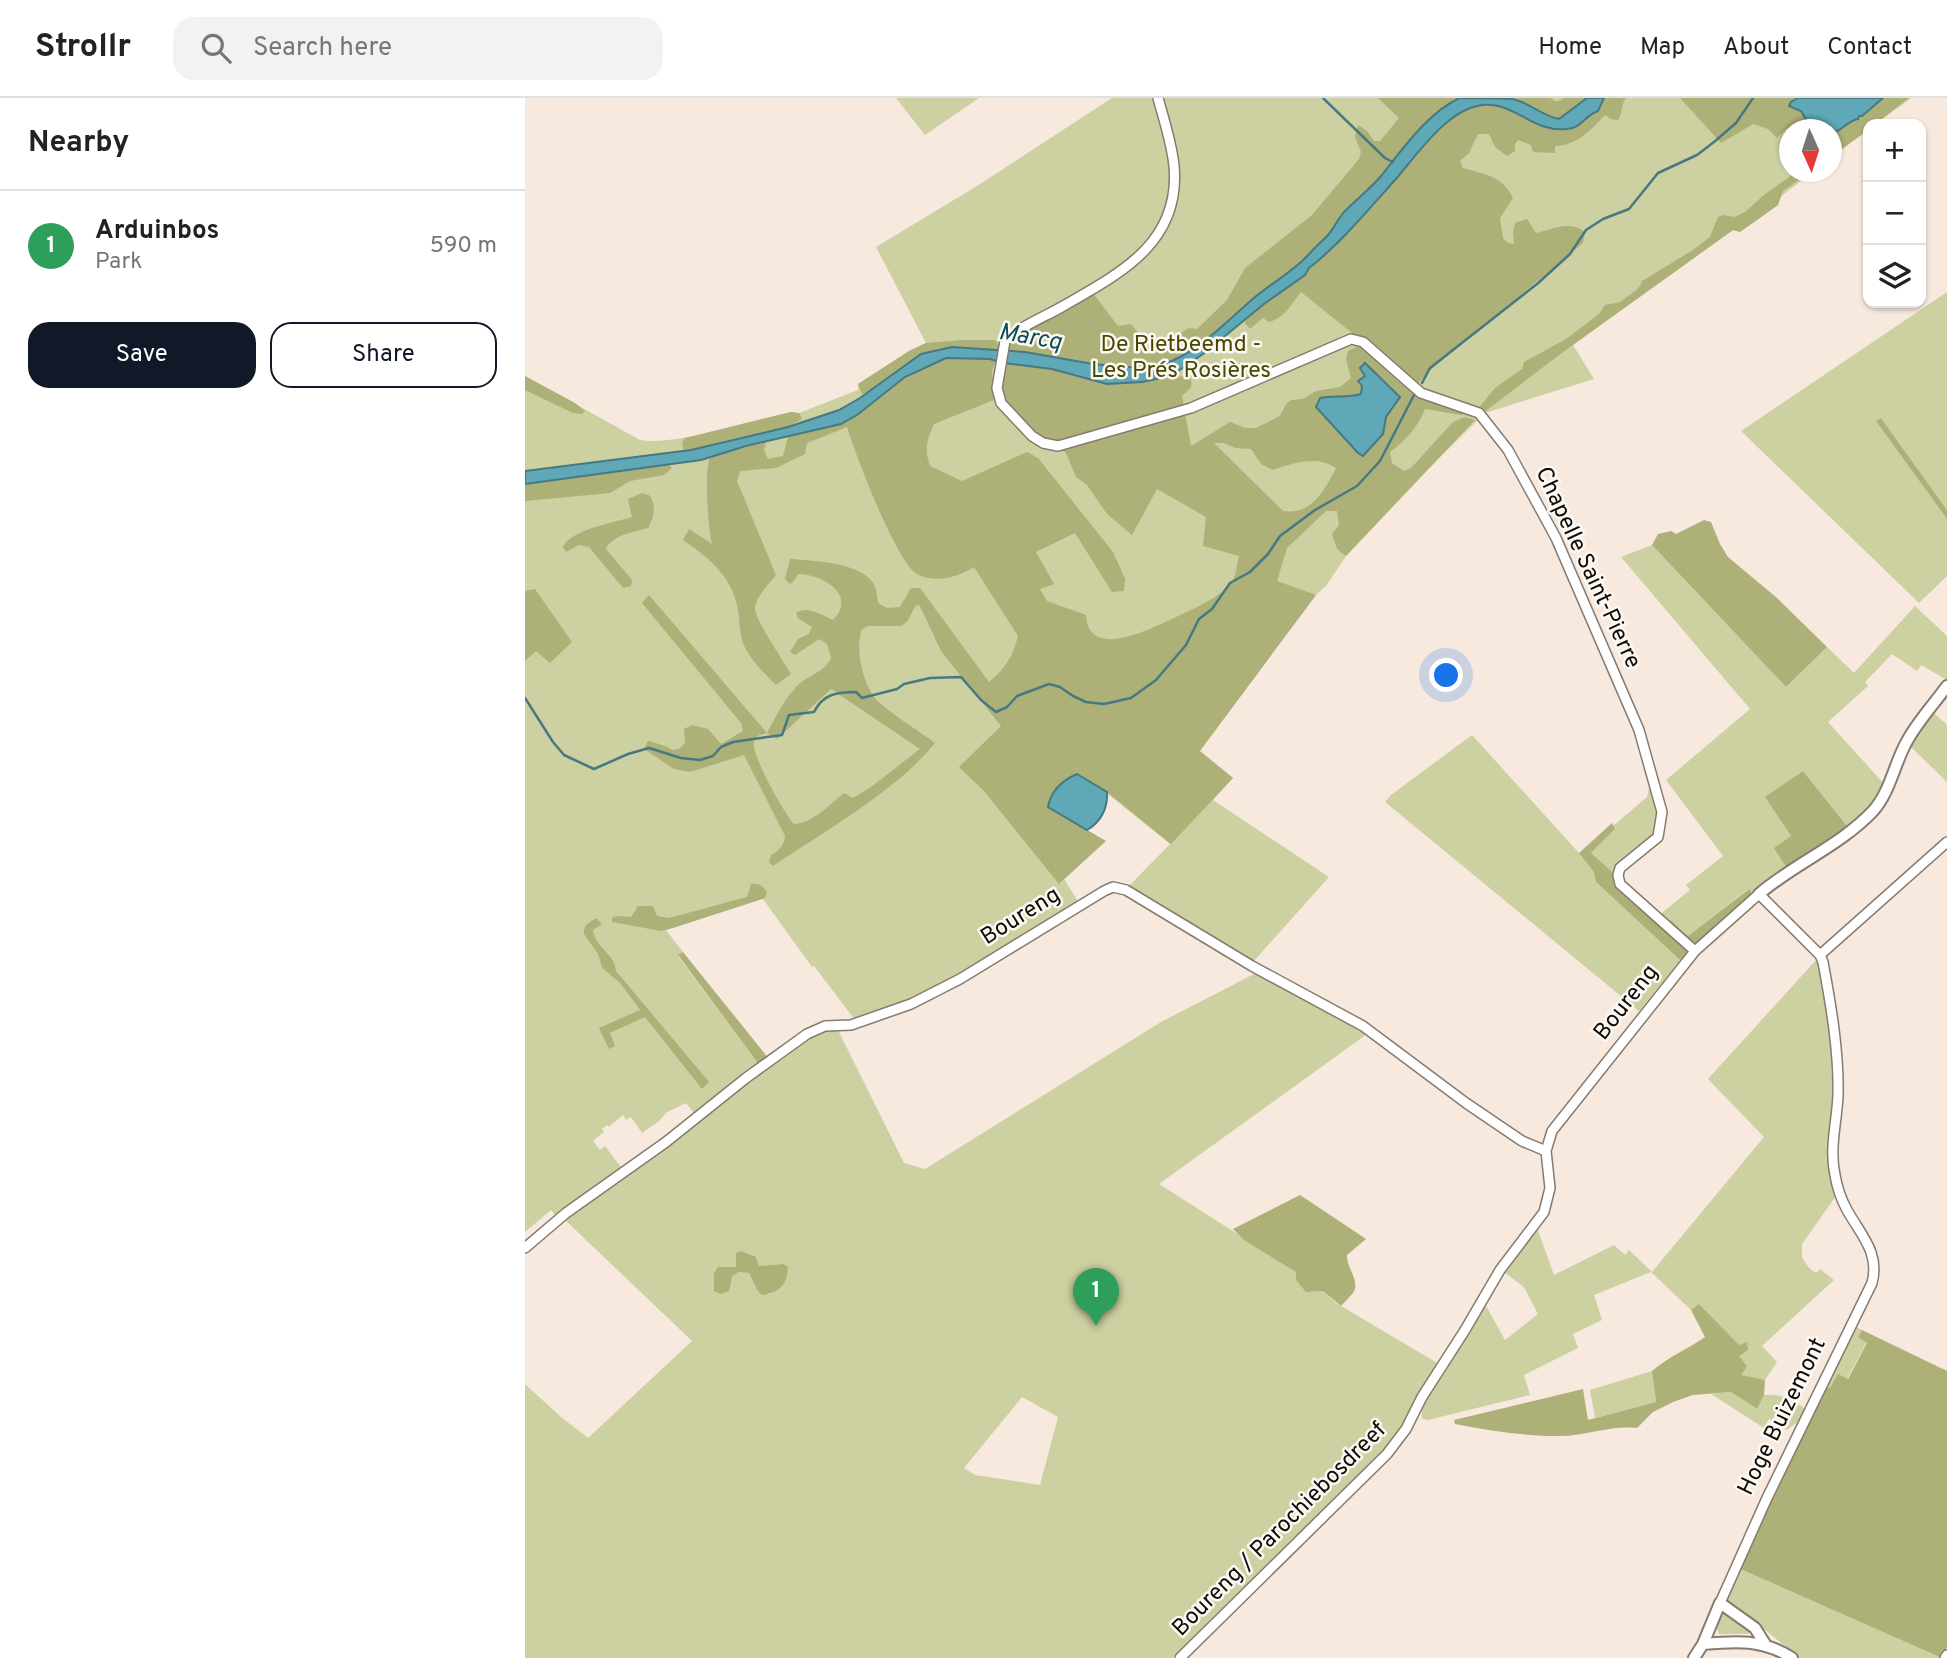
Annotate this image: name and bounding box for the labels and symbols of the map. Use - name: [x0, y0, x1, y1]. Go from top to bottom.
- north arrow: [1779, 119, 1842, 182]
- water label: Marcq: [996, 318, 1065, 358]
- park label: De Rietbeemd - Les Prés Rosières: [1091, 331, 1271, 386]
- street label: Chapelle Saint-Pierre: [1528, 462, 1646, 674]
- your location: [1429, 658, 1463, 692]
- street label: Boureng: [976, 881, 1066, 953]
- street label: Boureng: [1588, 959, 1666, 1047]
- pin: 1: [1073, 1268, 1119, 1326]
- street label: Hoge Buizemont: [1732, 1333, 1834, 1501]
- street label: Boureng / Parochiebosdreef: [1167, 1417, 1393, 1643]

